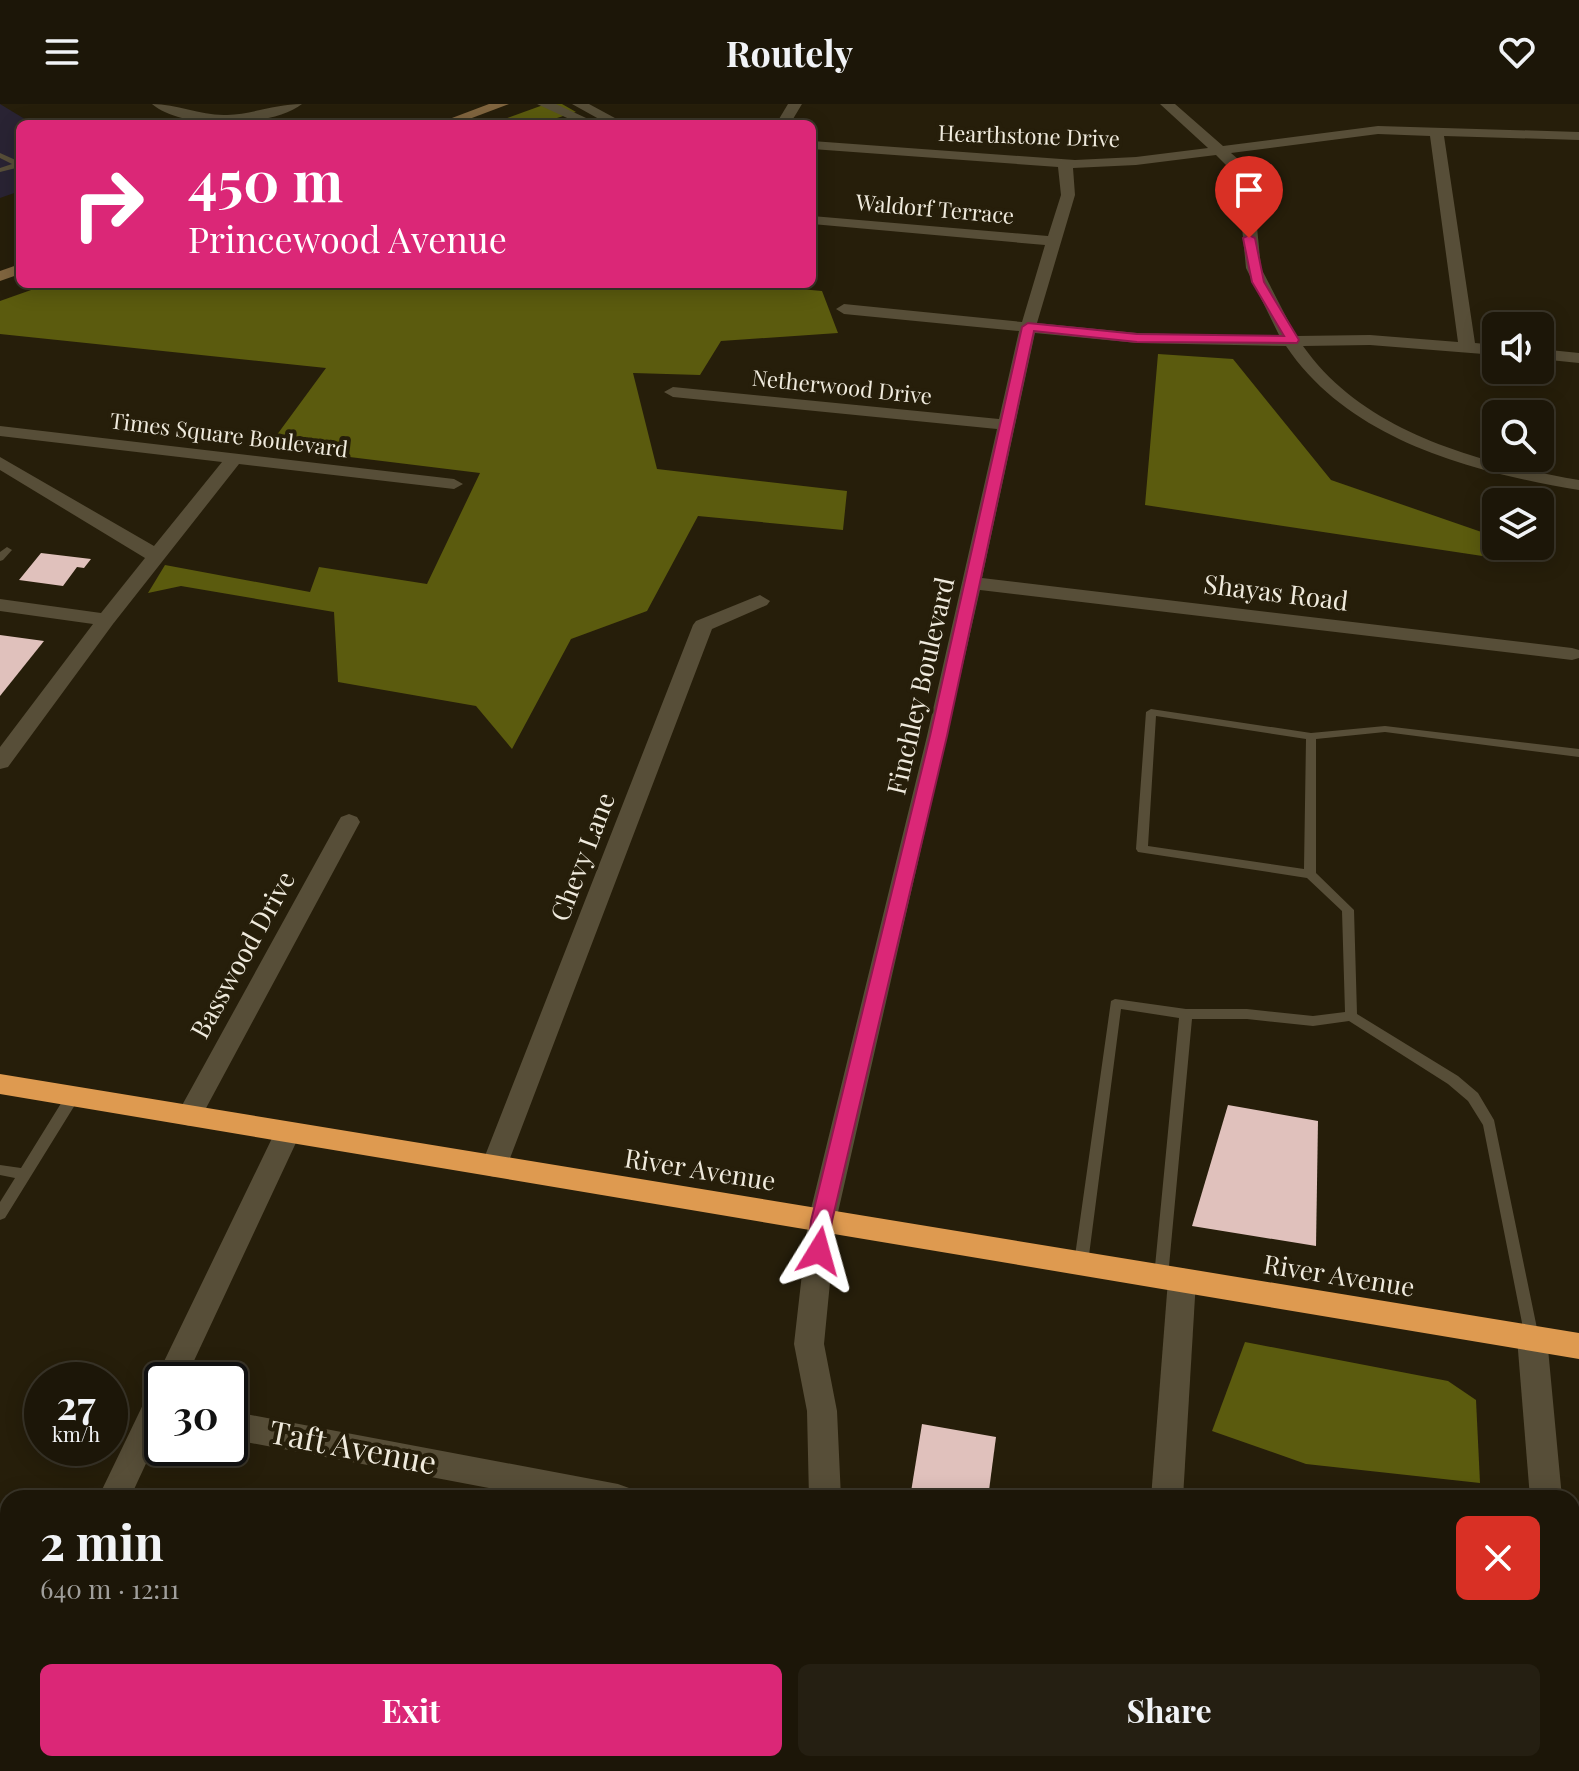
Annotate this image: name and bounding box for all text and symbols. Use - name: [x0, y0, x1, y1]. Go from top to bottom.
- text: Routely: [726, 28, 853, 76]
- icon: menu: [40, 30, 84, 74]
- icon: heart: [1495, 30, 1539, 74]
- street label: Hearthstone Drive: [938, 117, 1121, 153]
- text: 450 m: [188, 142, 343, 217]
- icon: right: [56, 152, 160, 256]
- pin: [1215, 156, 1283, 238]
- icon: arrive: [1227, 168, 1271, 212]
- street label: Waldorf Terrace: [854, 186, 1016, 230]
- text: Princewood Avenue: [188, 214, 507, 262]
- map controls: [1482, 312, 1554, 560]
- button: sound: [1482, 312, 1554, 384]
- street label: Netherwood Drive: [751, 362, 934, 410]
- button: search: [1482, 400, 1554, 472]
- street label: Times Square Boulevard: [108, 405, 350, 464]
- button: layers: [1482, 488, 1554, 560]
- street label: Shayas Road: [1202, 565, 1350, 618]
- street label: Finchley Boulevard: [877, 573, 962, 798]
- street label: Chevy Lane: [541, 787, 622, 926]
- street label: Basswood Drive: [181, 865, 302, 1044]
- street label: River Avenue: [622, 1139, 778, 1198]
- position arrow: [777, 1209, 861, 1293]
- street label: River Avenue: [1261, 1245, 1417, 1304]
- speed limit sign: 30: [144, 1362, 248, 1466]
- text: 27: [56, 1377, 96, 1430]
- street label: Taft Avenue: [266, 1408, 441, 1483]
- text: km/h: [52, 1420, 100, 1447]
- text: 2 min: [40, 1509, 164, 1573]
- button: close: [1456, 1516, 1540, 1600]
- text: 640 m · 12:11: [40, 1571, 180, 1606]
- button: Exit: [40, 1664, 782, 1756]
- button: Share: [798, 1664, 1540, 1756]

